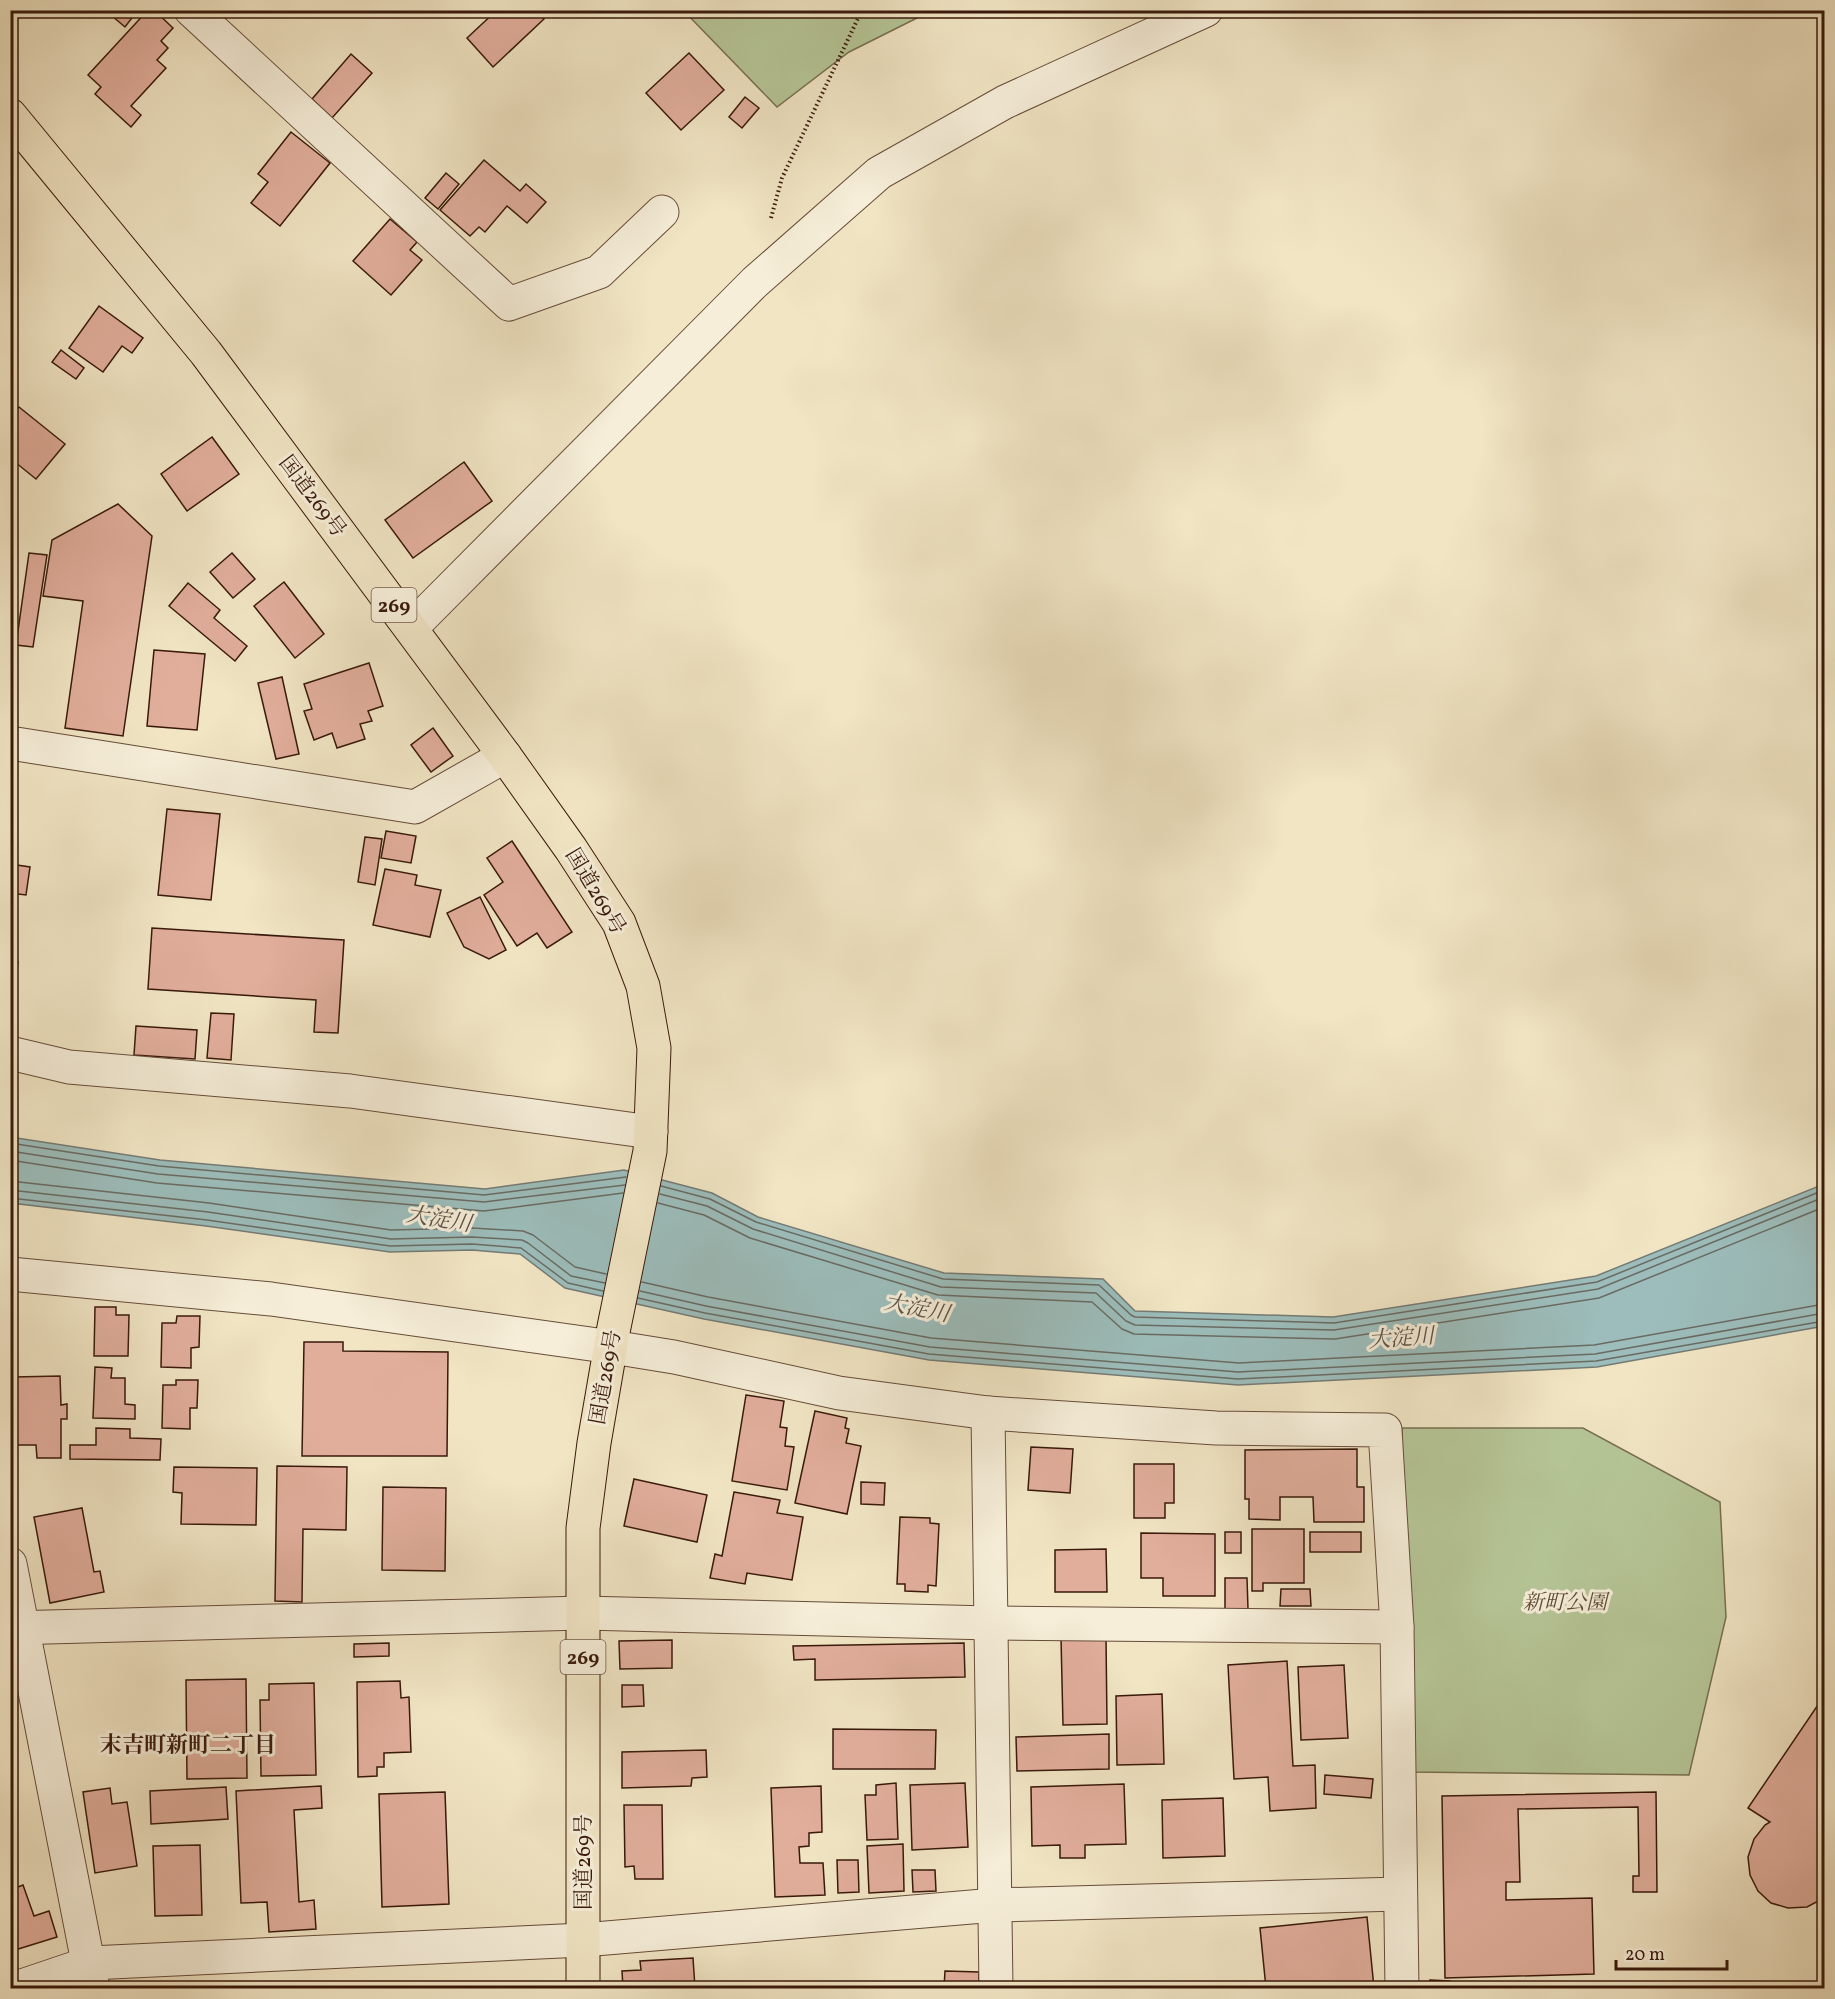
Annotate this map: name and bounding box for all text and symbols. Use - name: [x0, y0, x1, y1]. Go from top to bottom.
- street label: 国道269号: [271, 450, 352, 544]
- road number: 269: [372, 588, 416, 622]
- street label: 国道269号: [558, 843, 632, 940]
- water label: 大淀川: [404, 1200, 476, 1241]
- water label: 大淀川: [881, 1288, 954, 1331]
- water label: 大淀川: [1367, 1322, 1437, 1357]
- street label: 国道269号: [584, 1328, 629, 1427]
- park label: 新町公園: [1523, 1589, 1610, 1618]
- road number: 269: [560, 1640, 606, 1674]
- district label: 末吉町新町二丁目: [100, 1731, 276, 1762]
- street label: 国道269号: [570, 1814, 599, 1910]
- scale bar: [1616, 1933, 1727, 1971]
- text: 20 m: [1625, 1943, 1665, 1968]

